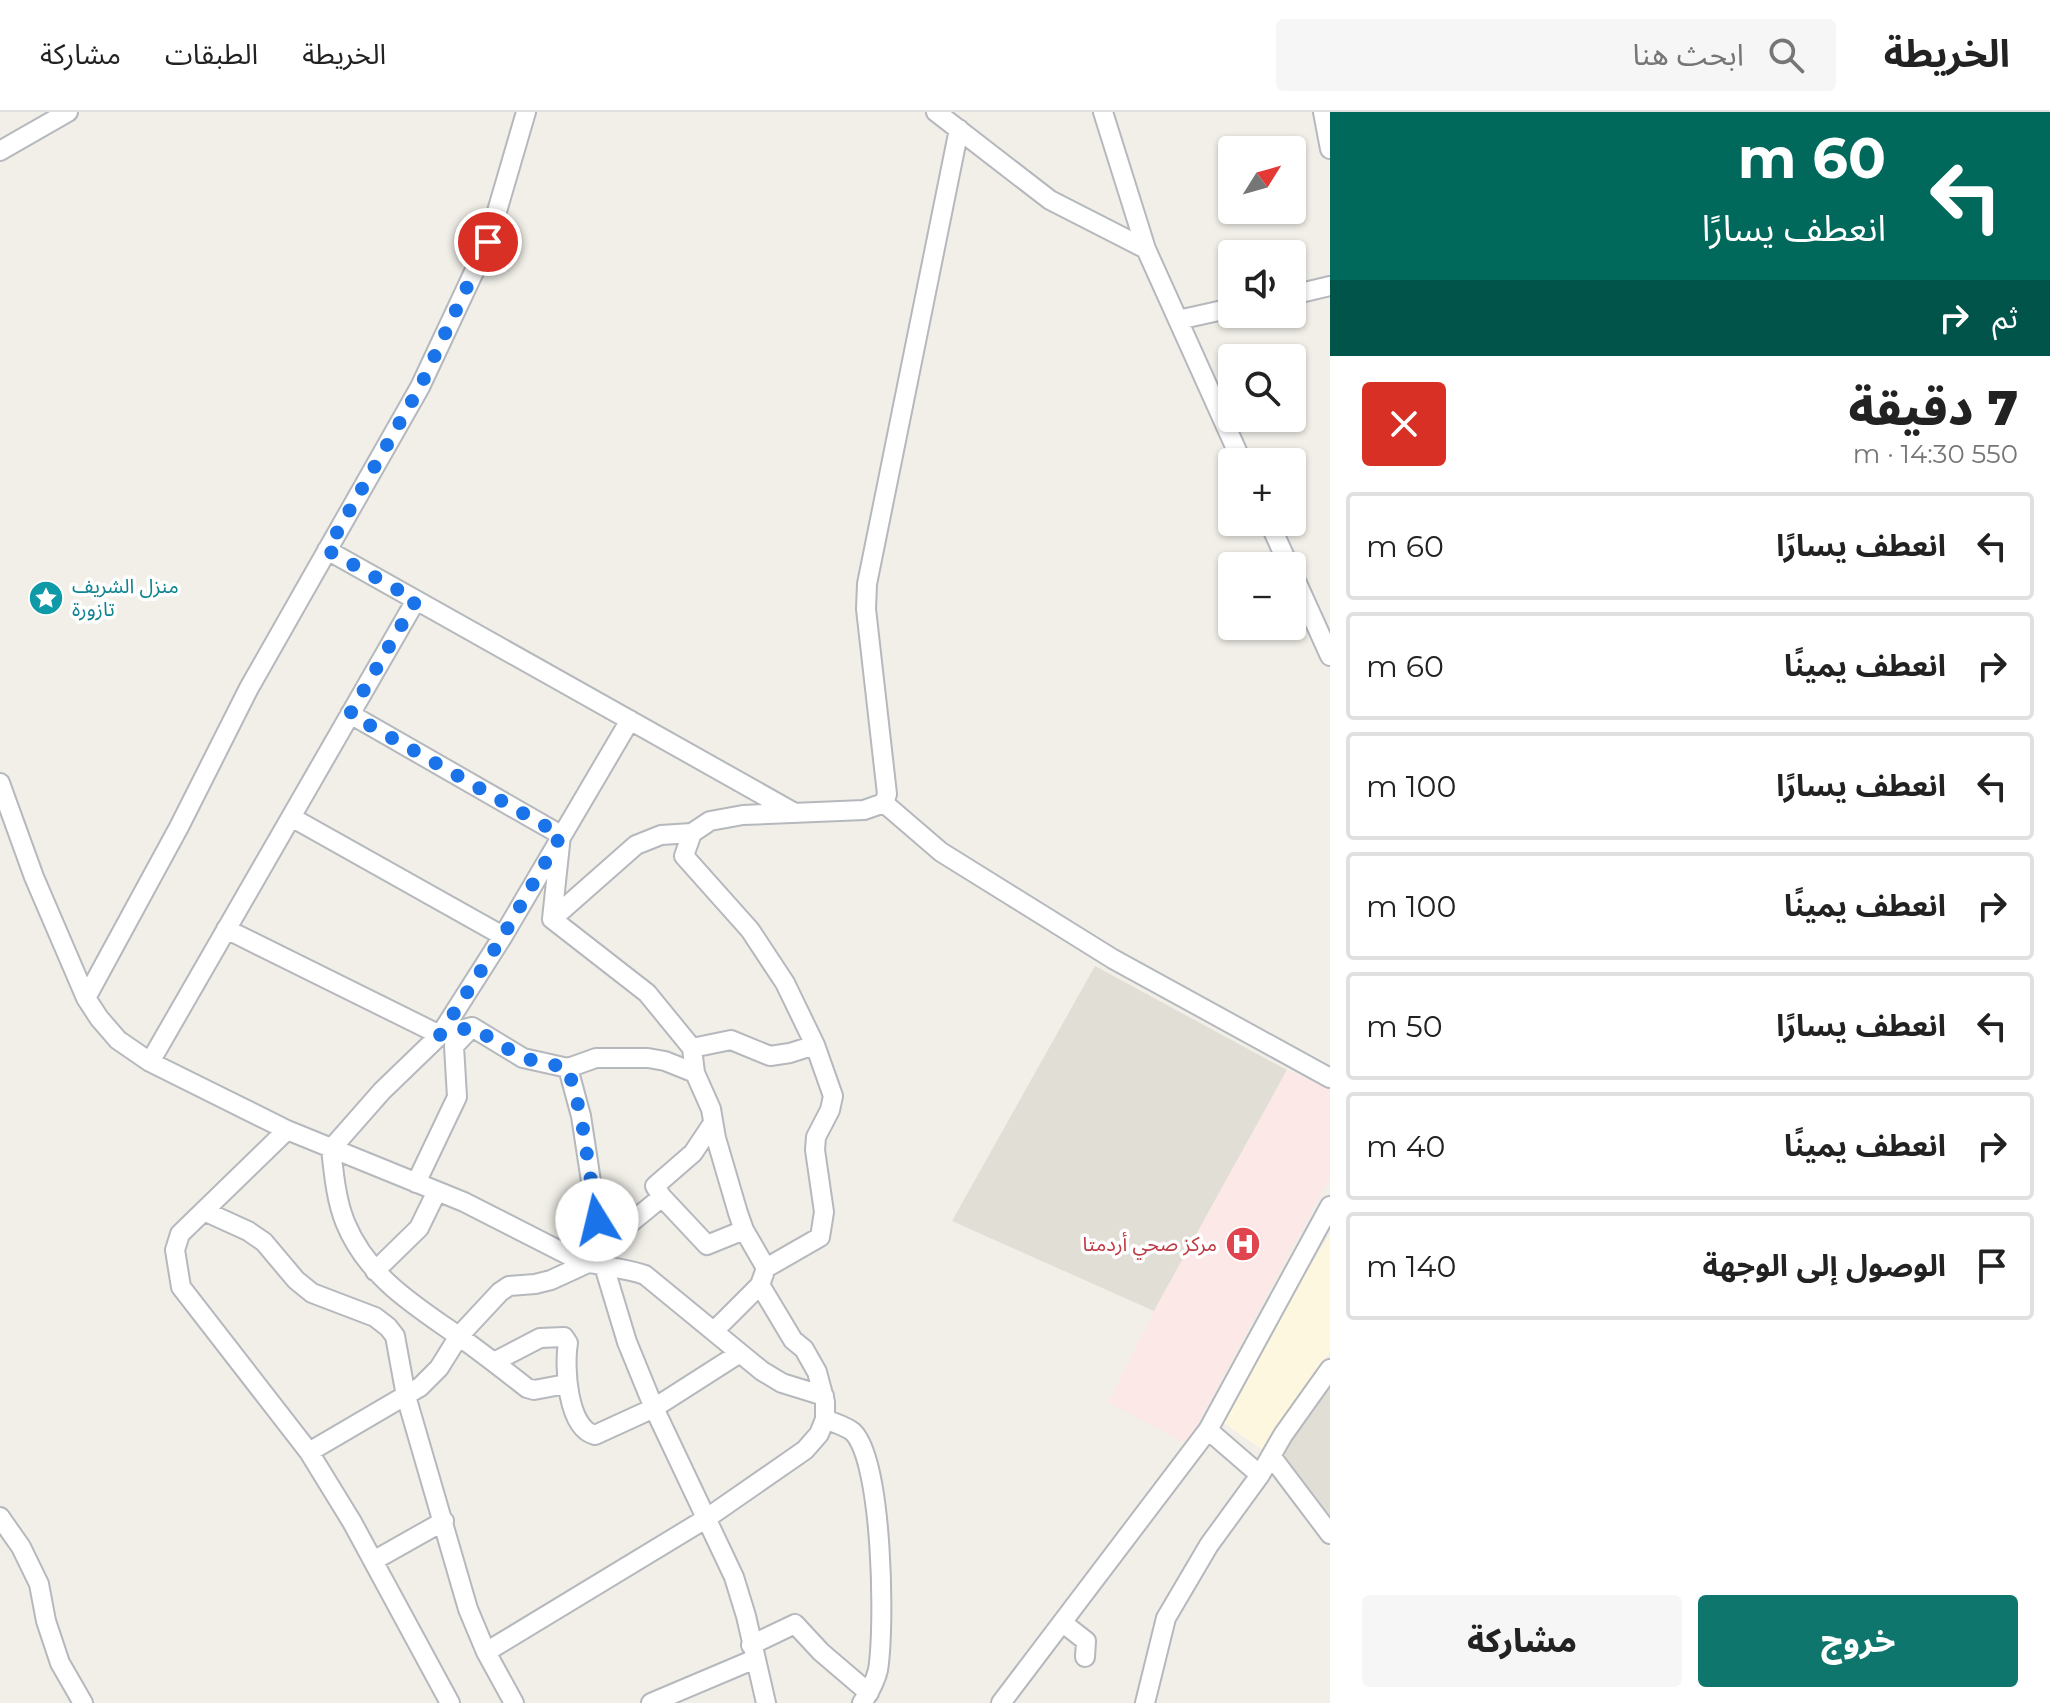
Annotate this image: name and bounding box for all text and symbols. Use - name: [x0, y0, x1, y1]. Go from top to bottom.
- search box: [1276, 19, 1836, 91]
- text: الخريطة: [1884, 30, 2010, 77]
- icon: search: [1764, 33, 1808, 77]
- text: ابحث هنا: [1633, 36, 1744, 73]
- text: مشاركة: [40, 37, 121, 71]
- text: الطبقات: [165, 37, 258, 71]
- text: الخريطة: [302, 37, 386, 71]
- text: 60 m: [1738, 124, 1886, 192]
- north arrow: [1218, 136, 1306, 224]
- map controls: [1218, 136, 1306, 640]
- icon: left: [1914, 144, 2018, 248]
- text: انعطف يسارًا: [1702, 206, 1886, 250]
- pin: [454, 208, 522, 276]
- icon: arrive: [466, 220, 510, 264]
- button: sound: [1218, 240, 1306, 328]
- icon: right: [1932, 296, 1976, 340]
- text: ثم: [1992, 299, 2018, 336]
- button: search: [1218, 344, 1306, 432]
- text: 7 دقيقة: [1848, 379, 2018, 437]
- button: close: [1362, 382, 1446, 466]
- text: 550 m · 14:30: [1853, 438, 2018, 470]
- button: +: [1218, 448, 1306, 536]
- icon: left: [1970, 524, 2014, 568]
- text: انعطف يسارًا: [1776, 527, 1946, 564]
- text: 60 m: [1366, 528, 1444, 565]
- button: −: [1218, 552, 1306, 640]
- place label: منزل الشريف تازورة: [72, 574, 179, 621]
- place icon: منزل الشريف تازورة: [27, 579, 65, 617]
- icon: right: [1970, 644, 2014, 688]
- text: انعطف يمينًا: [1784, 647, 1946, 684]
- text: 60 m: [1366, 648, 1444, 685]
- icon: left: [1970, 764, 2014, 808]
- text: انعطف يسارًا: [1776, 767, 1946, 804]
- text: 100 m: [1366, 768, 1456, 805]
- icon: right: [1970, 884, 2014, 928]
- text: انعطف يمينًا: [1784, 887, 1946, 924]
- text: 100 m: [1366, 888, 1456, 925]
- icon: left: [1970, 1004, 2014, 1048]
- text: انعطف يسارًا: [1776, 1007, 1946, 1044]
- text: 50 m: [1366, 1008, 1443, 1045]
- icon: right: [1970, 1124, 2014, 1168]
- text: انعطف يمينًا: [1784, 1127, 1946, 1164]
- text: 40 m: [1366, 1128, 1445, 1165]
- position arrow: [555, 1178, 639, 1262]
- hospital icon: مركز صحي أردمتا: [1224, 1225, 1262, 1263]
- place label: مركز صحي أردمتا: [1082, 1232, 1217, 1260]
- icon: arrive: [1970, 1244, 2014, 1288]
- text: الوصول إلى الوجهة: [1702, 1247, 1946, 1284]
- text: 140 m: [1366, 1248, 1456, 1285]
- button: مشاركة: [1362, 1595, 1682, 1687]
- button: خروج: [1698, 1595, 2018, 1687]

